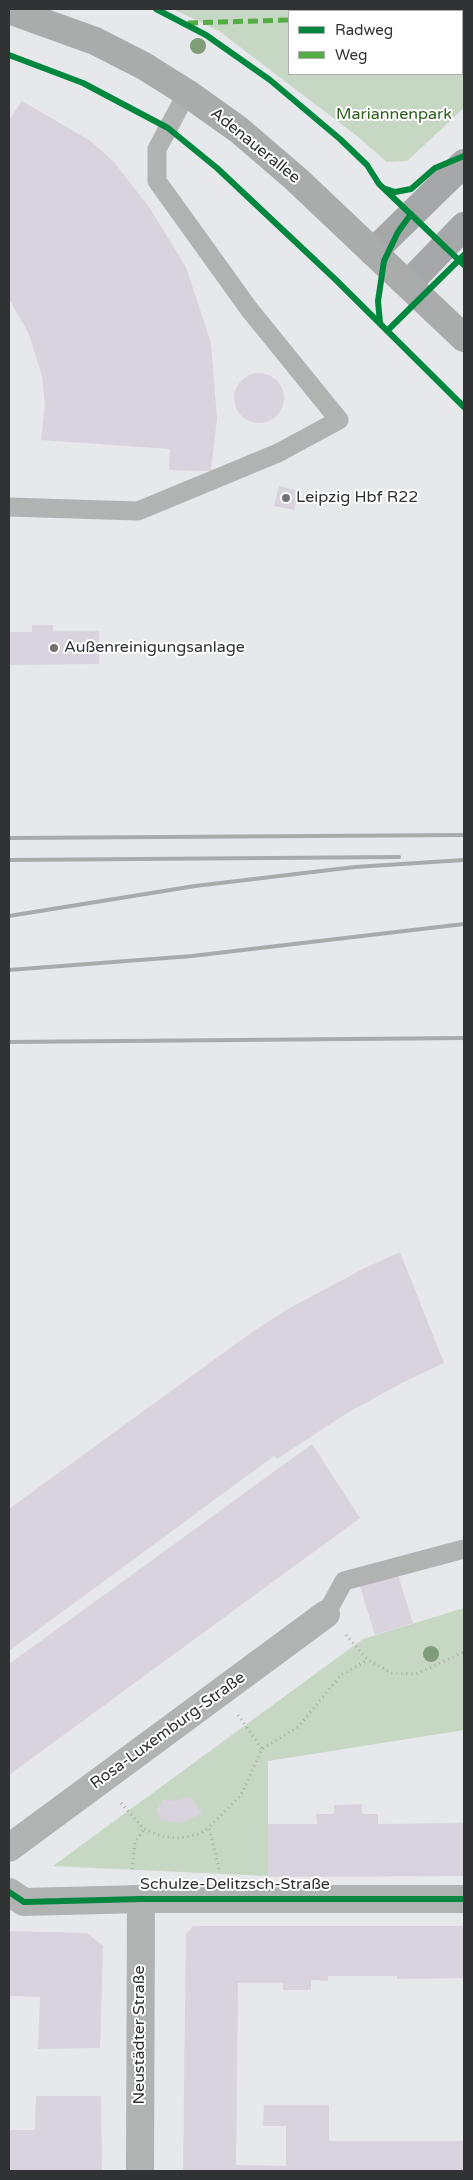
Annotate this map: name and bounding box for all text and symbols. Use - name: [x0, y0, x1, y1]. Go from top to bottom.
- legend: [288, 10, 463, 75]
- text: Radweg: [335, 21, 393, 39]
- text: Weg: [335, 46, 367, 64]
- street label: Adenauerallee: [206, 104, 304, 188]
- park label: Mariannenpark: [336, 105, 452, 125]
- place label: Leipzig Hbf R22: [296, 488, 418, 508]
- marker: Leipzig Hbf R22: [280, 492, 292, 504]
- place label: Außenreinigungsanlage: [64, 638, 245, 658]
- marker: Außenreinigungsanlage: [48, 642, 60, 654]
- street label: Rosa-Luxemburg-Straße: [87, 1668, 249, 1794]
- street label: Schulze-Delitzsch-Straße: [140, 1875, 330, 1895]
- street label: Neustädter Straße: [130, 1965, 150, 2105]

